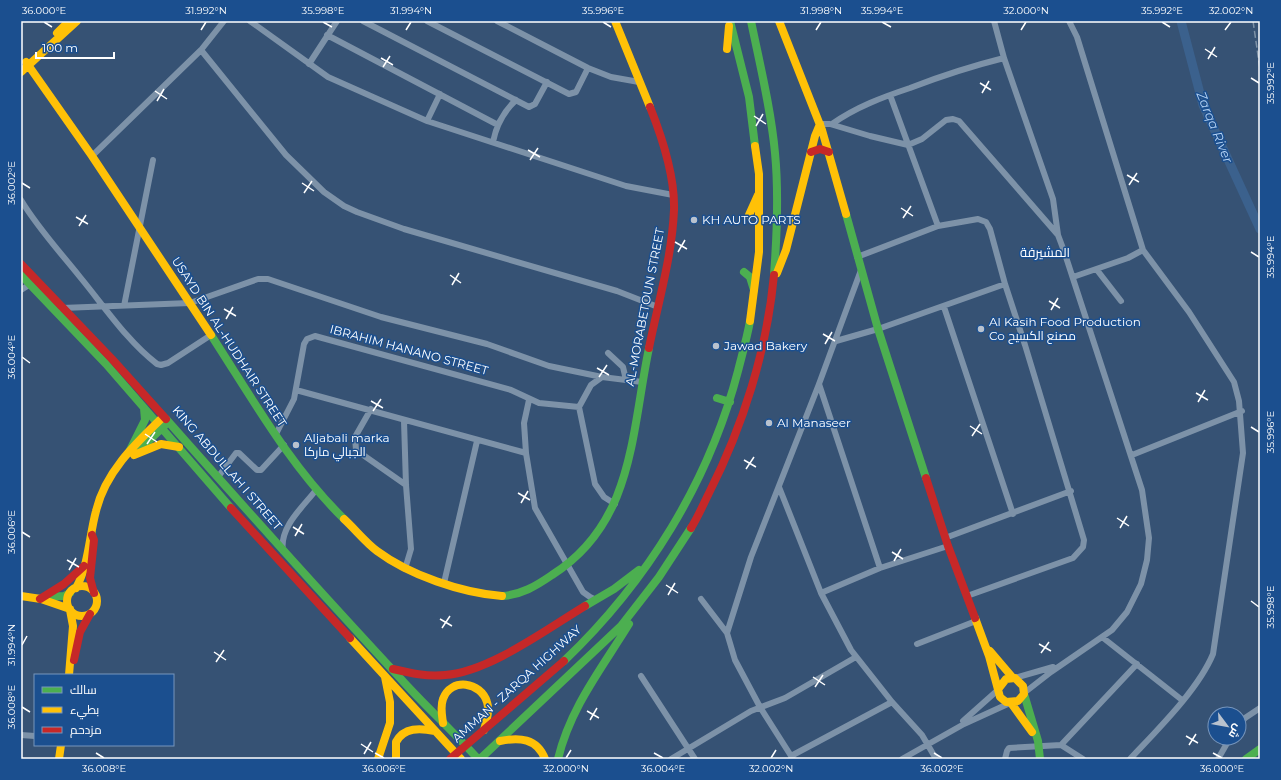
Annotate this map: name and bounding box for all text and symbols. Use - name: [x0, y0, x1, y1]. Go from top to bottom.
- text: 36.000°E: [22, 4, 67, 17]
- text: 31.992°N: [185, 4, 227, 17]
- text: 35.998°E: [302, 4, 345, 17]
- text: 31.994°N: [390, 4, 432, 17]
- text: 35.996°E: [582, 4, 624, 17]
- text: 31.998°N: [800, 4, 842, 17]
- text: 35.994°E: [861, 4, 904, 17]
- text: 32.000°N: [1003, 4, 1049, 17]
- text: 35.992°E: [1141, 4, 1183, 17]
- text: 32.002°N: [1209, 4, 1253, 17]
- scale bar: [36, 34, 114, 60]
- text: 100 m: [42, 40, 78, 55]
- text: 35.992°E: [1264, 62, 1277, 104]
- water label: Zarqa River: [1193, 88, 1237, 166]
- text: 36.002°E: [5, 161, 18, 205]
- place label: KH AUTO PARTS: [702, 212, 801, 227]
- marker: KH AUTO PARTS: [689, 215, 699, 225]
- street label: AL-MORABETOUN STREET: [622, 226, 667, 387]
- text: 35.994°E: [1264, 235, 1277, 278]
- district label: المشيرفة: [1020, 244, 1070, 260]
- street label: USAYD BIN AL-HUDHAIR STREET: [169, 254, 290, 430]
- place label: Al Kasih Food Production Co مصنع الكسيح: [989, 314, 1141, 344]
- street label: IBRAHIM HANANO STREET: [328, 321, 490, 378]
- marker: Al Kasih Food Production Co مصنع الكسيح: [976, 324, 986, 334]
- text: 36.004°E: [5, 335, 18, 379]
- place label: Jawad Bakery: [723, 338, 808, 353]
- marker: Jawad Bakery: [711, 341, 721, 351]
- street label: KING ABDULLAH I STREET: [169, 403, 285, 533]
- text: 35.996°E: [1264, 411, 1277, 453]
- place label: Al Manaseer: [777, 415, 851, 430]
- marker: Al Manaseer: [764, 418, 774, 428]
- place label: Aljabali marka الجبالي ماركا: [304, 430, 390, 462]
- marker: Aljabali marka الجبالي ماركا: [291, 440, 301, 450]
- text: 36.006°E: [5, 510, 18, 554]
- text: 35.998°E: [1264, 585, 1277, 628]
- street label: AMMAN - ZARQA HIGHWAY: [449, 621, 585, 746]
- text: 31.994°N: [5, 624, 18, 666]
- legend: [34, 674, 174, 746]
- text: سالك: [70, 682, 97, 697]
- text: 36.008°E: [5, 685, 18, 729]
- text: بطيء: [70, 702, 99, 720]
- north arrow: [1207, 706, 1247, 746]
- text: مزدحم: [70, 722, 102, 738]
- text: ش: [1226, 722, 1245, 741]
- text: 36.008°E: [82, 762, 126, 775]
- text: 36.006°E: [362, 762, 406, 775]
- text: 32.000°N: [543, 762, 589, 775]
- text: 36.004°E: [641, 762, 685, 775]
- text: 32.002°N: [749, 762, 793, 775]
- text: 36.002°E: [920, 762, 964, 775]
- text: 36.000°E: [1200, 762, 1245, 775]

